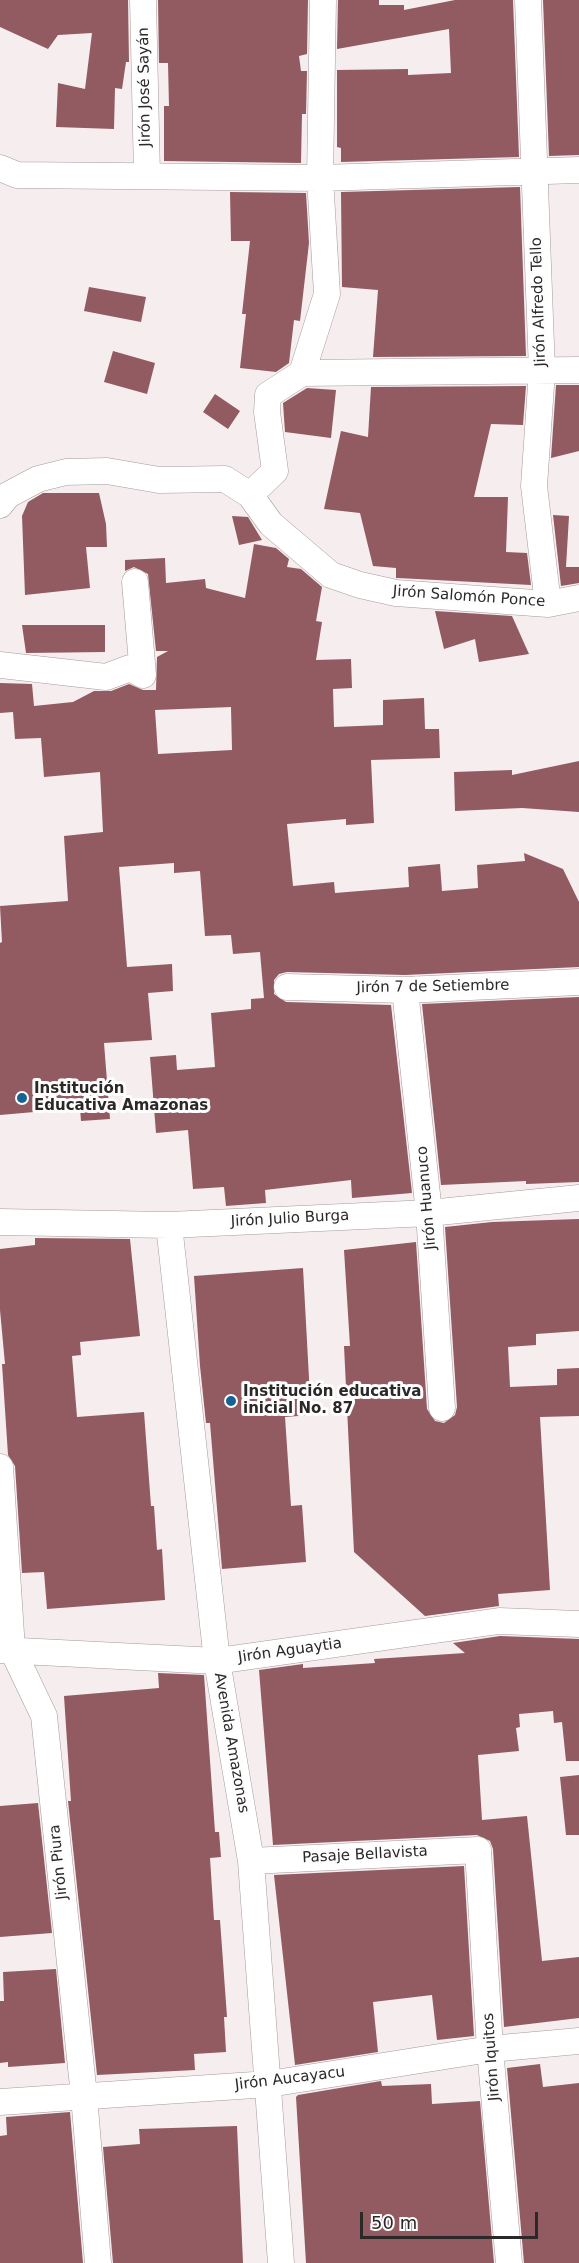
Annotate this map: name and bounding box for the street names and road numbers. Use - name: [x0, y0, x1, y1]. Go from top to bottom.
- street label: Jirón José Sayán: [135, 27, 155, 147]
- street label: Jirón Alfredo Tello: [528, 237, 550, 367]
- street label: Jirón Salomón Ponce: [392, 583, 546, 611]
- street label: Jirón 7 de Setiembre: [356, 977, 510, 997]
- street label: Jirón Huanuco: [413, 1145, 441, 1251]
- street label: Jirón Julio Burga: [230, 1207, 350, 1231]
- street label: Jirón Aguaytia: [237, 1635, 343, 1667]
- street label: Avenida Amazonas: [210, 1671, 252, 1815]
- street label: Jirón Piura: [46, 1823, 72, 1901]
- street label: Pasaje Bellavista: [302, 1843, 428, 1867]
- street label: Jirón Iquitos: [480, 2012, 504, 2102]
- street label: Jirón Aucayacu: [234, 2063, 346, 2095]

